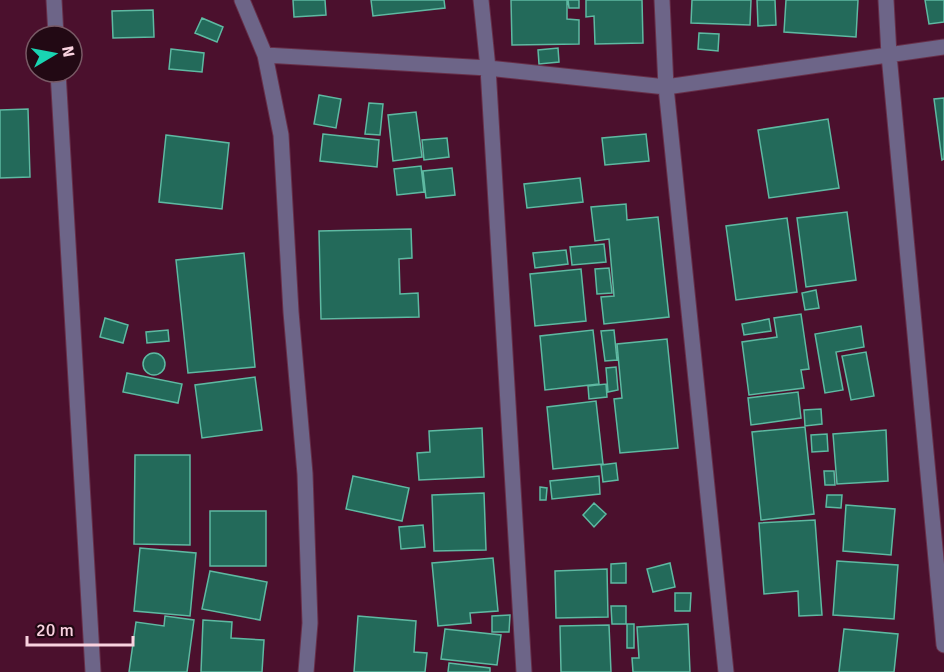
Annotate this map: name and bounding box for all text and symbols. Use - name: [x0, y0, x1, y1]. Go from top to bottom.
- north arrow: [24, 24, 84, 84]
- text: N: [57, 44, 79, 59]
- scale bar: [27, 609, 134, 647]
- text: 20 m: [36, 619, 74, 641]

